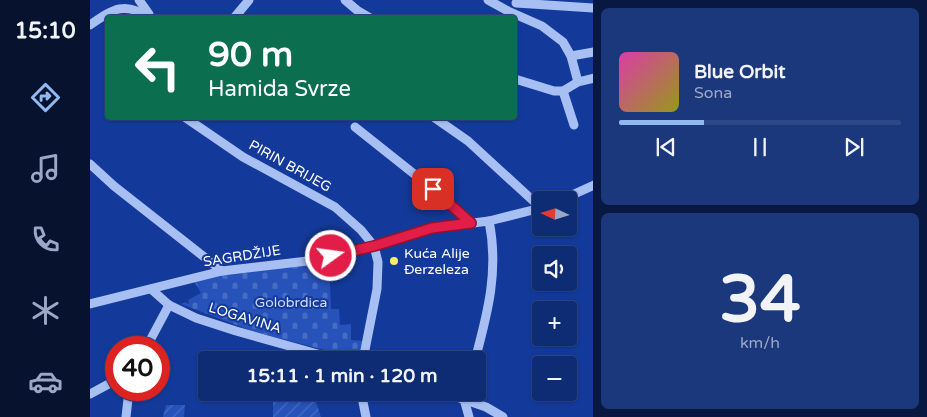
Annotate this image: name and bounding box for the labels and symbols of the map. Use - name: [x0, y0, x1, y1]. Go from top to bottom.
- street label: PIRIN BRIJEG: [246, 136, 334, 196]
- pin: [412, 168, 454, 210]
- north arrow: [532, 191, 578, 236]
- position arrow: [304, 229, 356, 281]
- street label: SAGRDŽIJE: [202, 241, 282, 271]
- place label: Kuća Alije Đerzeleza: [404, 245, 470, 278]
- marker: Kuća Alije Đerzeleza: [388, 255, 400, 267]
- park label: Golobrdica: [255, 294, 327, 311]
- street label: LOGAVINA: [207, 299, 283, 337]
- speed limit sign: 40: [105, 336, 170, 401]

